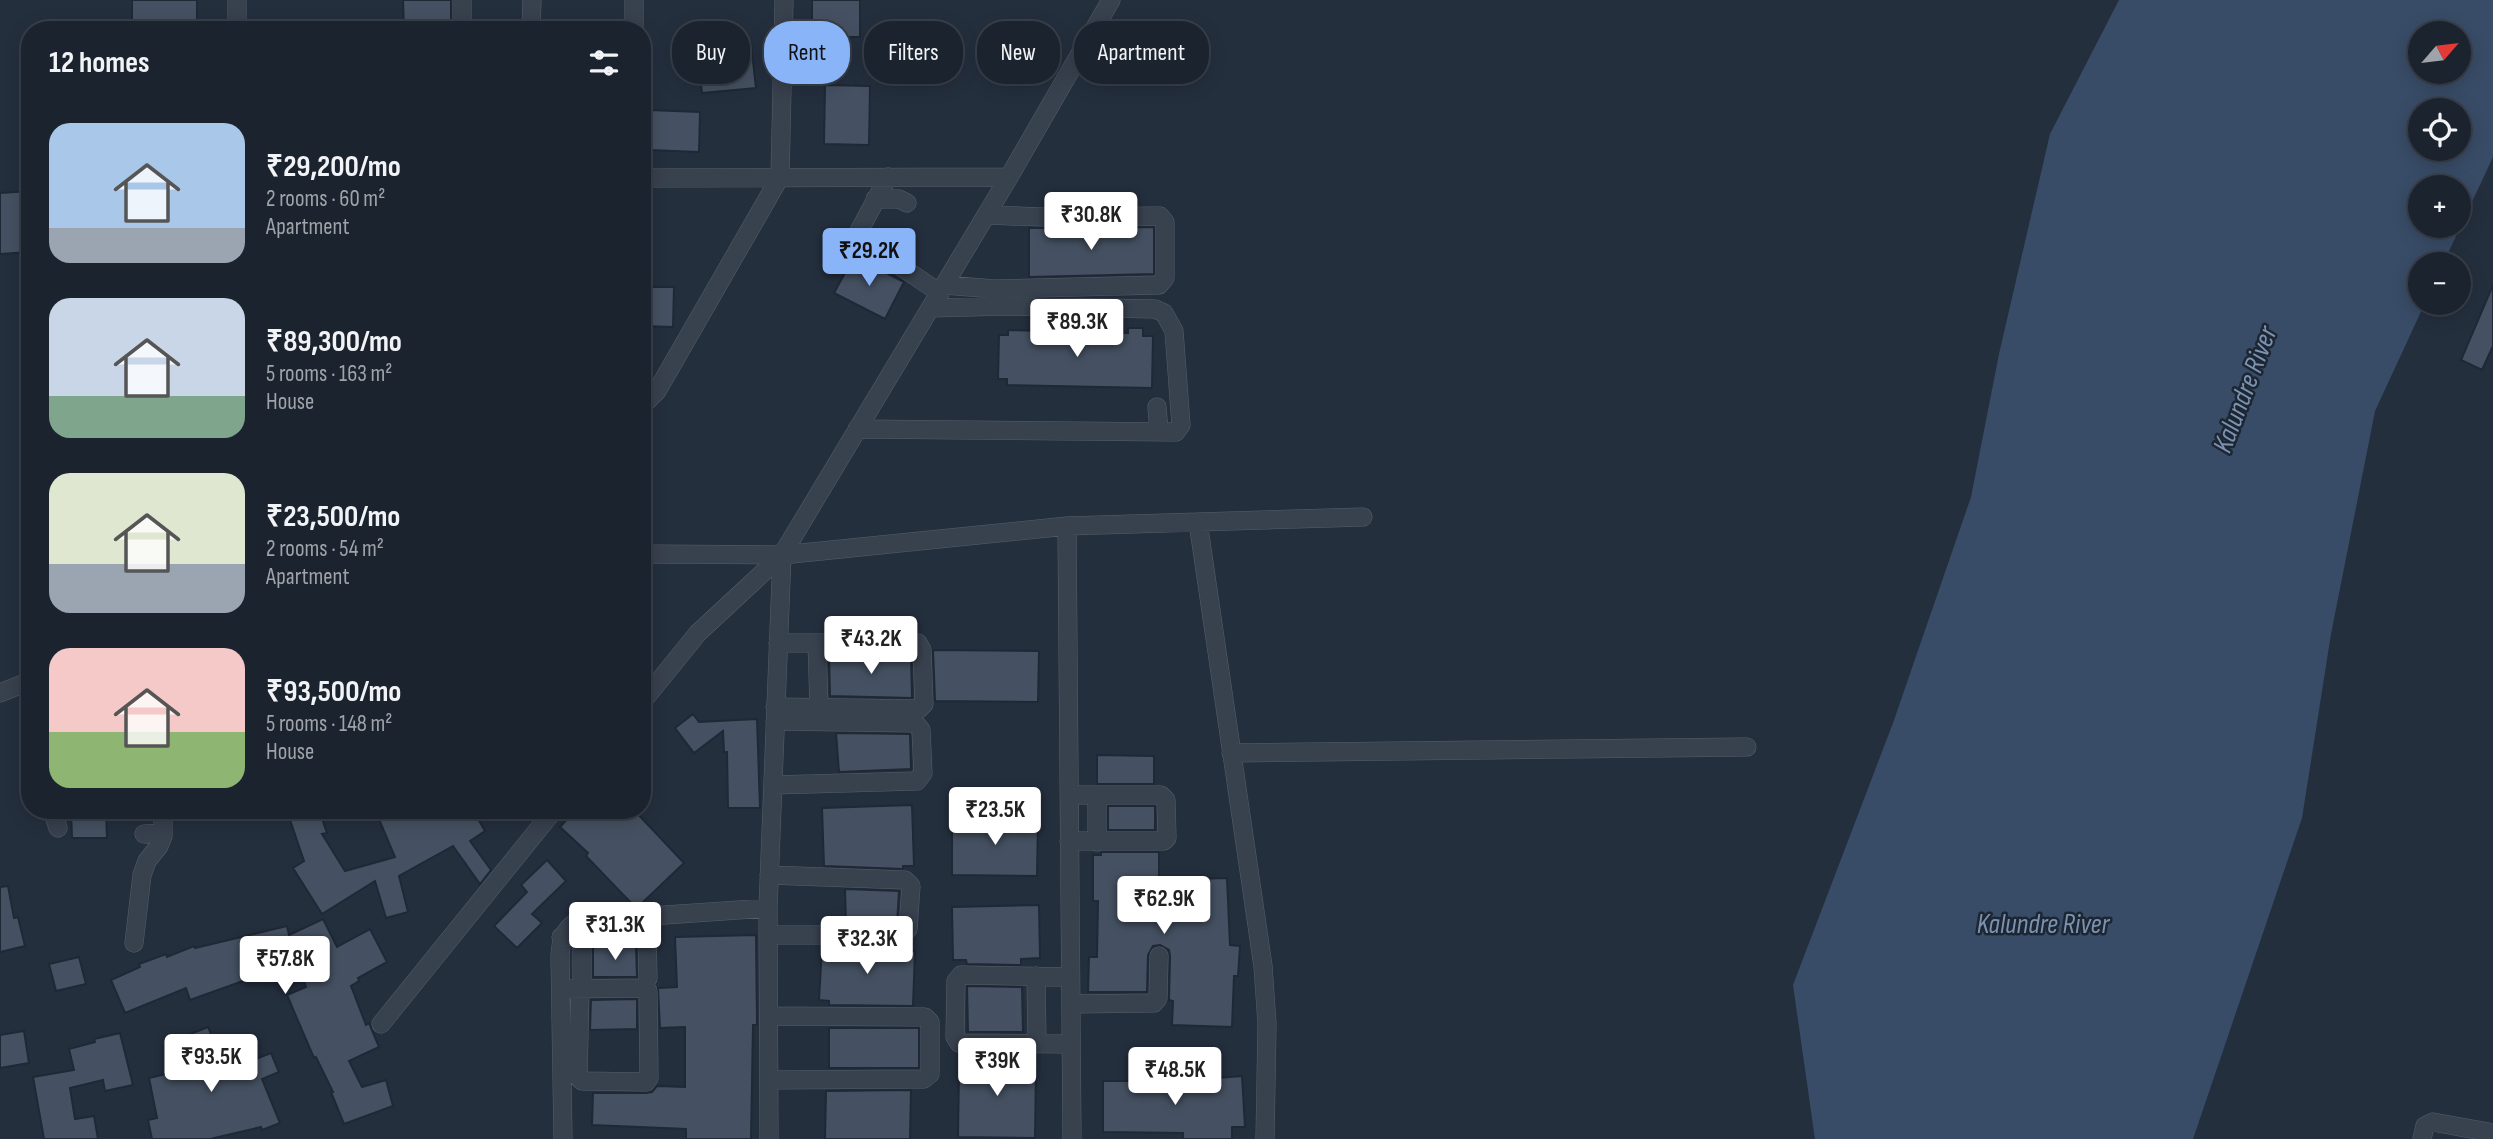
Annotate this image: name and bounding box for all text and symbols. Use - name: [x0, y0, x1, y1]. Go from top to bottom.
- chip: Buy: [672, 21, 750, 84]
- chip: Rent: [764, 21, 850, 84]
- chip: Filters: [864, 21, 963, 84]
- chip: New: [977, 21, 1060, 84]
- chip: Apartment: [1074, 21, 1209, 84]
- north arrow: [2408, 21, 2471, 84]
- map controls: [2408, 21, 2471, 315]
- icon: filters: [585, 44, 623, 82]
- text: 12 homes: [49, 45, 150, 81]
- button: locate: [2408, 98, 2471, 161]
- text: ₹29,200/mo: [266, 149, 401, 185]
- icon: home: [105, 151, 189, 235]
- button: +: [2408, 175, 2471, 238]
- text: 2 rooms · 60 m²: [266, 185, 385, 213]
- pin: ₹30.8K: [1034, 192, 1148, 252]
- text: ₹30.8K: [1060, 201, 1122, 229]
- text: Apartment: [266, 213, 350, 241]
- pin: ₹29.2K: [812, 229, 926, 288]
- text: ₹29.2K: [839, 237, 899, 265]
- button: −: [2408, 252, 2471, 315]
- pin: ₹89.3K: [1020, 300, 1134, 359]
- text: ₹89.3K: [1046, 308, 1108, 336]
- water label: Kalundre River: [2206, 321, 2285, 457]
- text: ₹89,300/mo: [266, 324, 402, 360]
- icon: home: [105, 326, 189, 410]
- text: 5 rooms · 163 m²: [266, 360, 392, 388]
- text: House: [266, 388, 314, 416]
- text: ₹23,500/mo: [266, 499, 400, 535]
- icon: home: [105, 501, 189, 585]
- text: 2 rooms · 54 m²: [266, 535, 384, 563]
- text: Apartment: [266, 563, 350, 591]
- pin: ₹43.2K: [814, 616, 928, 676]
- text: ₹43.2K: [840, 625, 902, 653]
- text: ₹93,500/mo: [266, 674, 401, 710]
- icon: home: [105, 676, 189, 760]
- text: 5 rooms · 148 m²: [266, 710, 393, 738]
- text: House: [266, 738, 314, 766]
- pin: ₹23.5K: [938, 788, 1052, 847]
- text: ₹23.5K: [965, 796, 1025, 824]
- pin: ₹62.9K: [1107, 876, 1221, 936]
- text: ₹62.9K: [1133, 885, 1195, 913]
- pin: ₹31.3K: [558, 902, 672, 962]
- water label: Kalundre River: [1977, 908, 2110, 941]
- text: ₹31.3K: [585, 911, 645, 939]
- pin: ₹32.3K: [810, 916, 924, 976]
- text: ₹32.3K: [837, 925, 897, 953]
- pin: ₹57.8K: [228, 936, 342, 996]
- text: ₹57.8K: [256, 945, 314, 973]
- pin: ₹93.5K: [154, 1034, 268, 1094]
- pin: ₹39K: [956, 1038, 1038, 1098]
- text: ₹93.5K: [180, 1043, 242, 1071]
- text: ₹39K: [974, 1047, 1020, 1075]
- pin: ₹48.5K: [1118, 1048, 1232, 1107]
- text: ₹48.5K: [1144, 1056, 1206, 1084]

